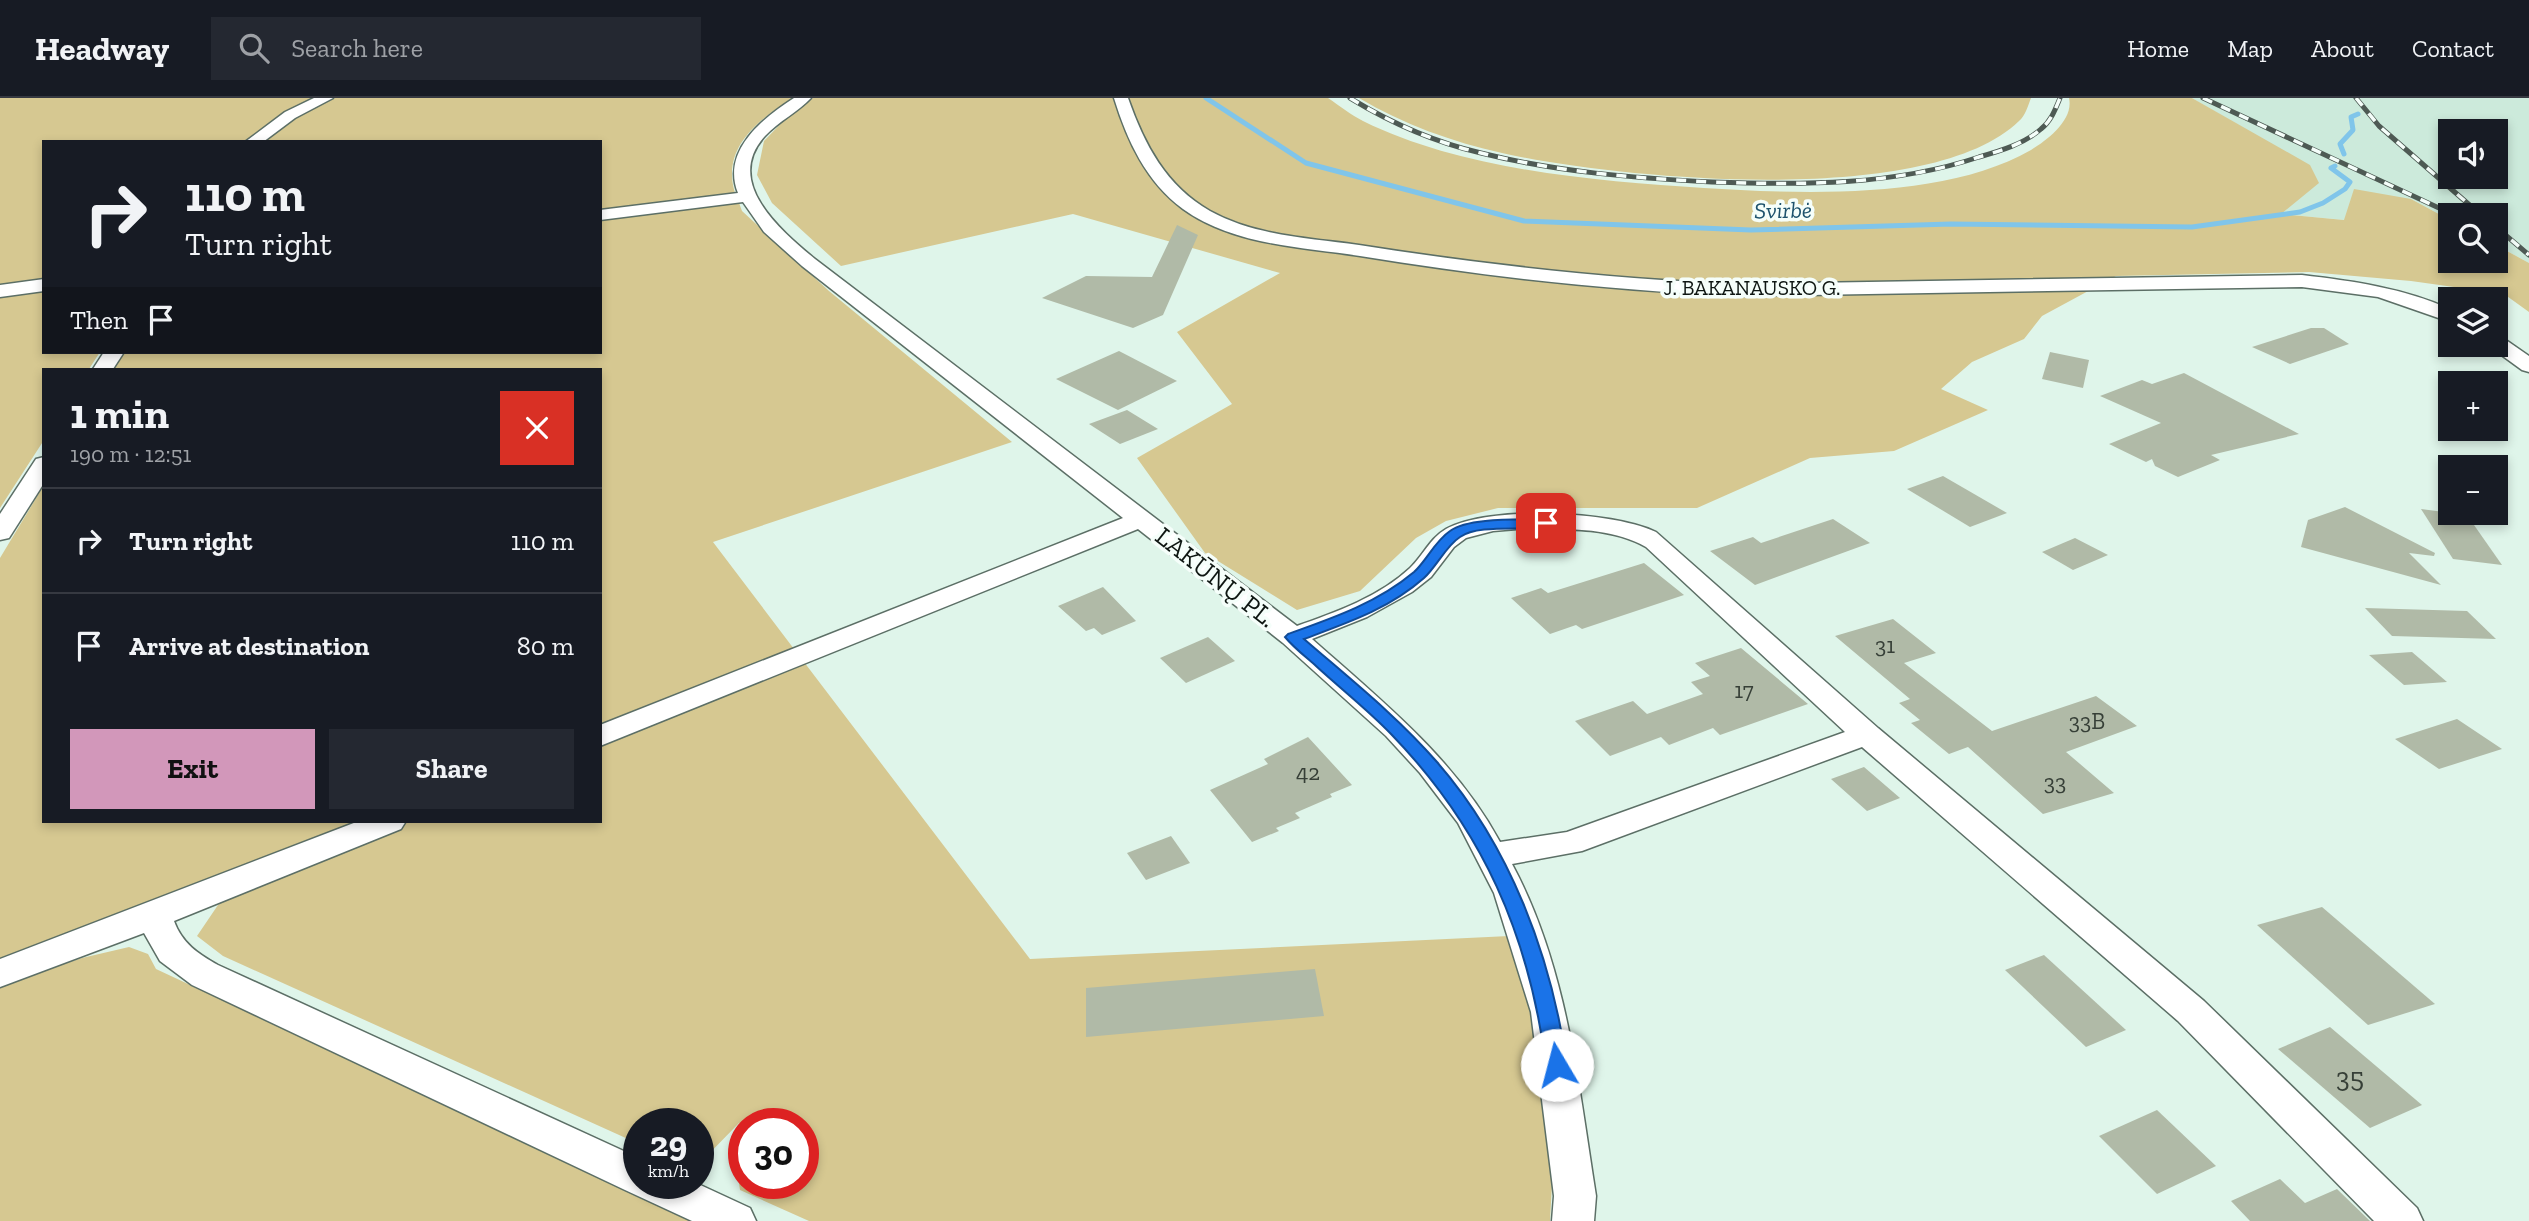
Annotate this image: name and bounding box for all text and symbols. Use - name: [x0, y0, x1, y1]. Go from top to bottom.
- search box: [211, 17, 701, 80]
- text: Headway: [35, 29, 169, 68]
- icon: search: [235, 29, 273, 67]
- text: Search here: [291, 32, 423, 64]
- text: Home: [2127, 34, 2189, 63]
- text: Map: [2227, 34, 2273, 63]
- text: About: [2311, 34, 2374, 63]
- text: Contact: [2412, 34, 2494, 63]
- map controls: [2438, 119, 2508, 525]
- button: sound: [2438, 119, 2508, 189]
- text: 110 m: [185, 165, 305, 224]
- icon: right: [70, 168, 161, 259]
- water label: Svirbė: [1754, 195, 1812, 225]
- button: search: [2438, 203, 2508, 273]
- text: Turn right: [185, 225, 332, 263]
- street label: J. BAKANAUSKO G.: [1664, 275, 1840, 300]
- button: layers: [2438, 287, 2508, 357]
- icon: arrive: [142, 301, 180, 339]
- text: Then: [70, 304, 128, 336]
- button: +: [2438, 371, 2508, 441]
- text: 1 min: [70, 388, 169, 439]
- button: close: [500, 391, 574, 465]
- text: 190 m · 12:51: [70, 440, 191, 468]
- button: −: [2438, 455, 2508, 525]
- pin: [1516, 493, 1576, 553]
- icon: arrive: [1527, 504, 1565, 542]
- street label: LAKŪNŲ PL.: [1149, 520, 1283, 634]
- icon: right: [70, 522, 108, 560]
- text: Turn right: [129, 525, 252, 557]
- text: 110 m: [511, 525, 574, 557]
- icon: arrive: [70, 627, 108, 665]
- text: Arrive at destination: [129, 630, 369, 662]
- text: 80 m: [517, 630, 574, 662]
- house number: 31: [1875, 631, 1895, 659]
- house number: 17: [1734, 676, 1754, 704]
- house number: 33B: [2069, 707, 2105, 735]
- button: Exit: [70, 729, 315, 809]
- button: Share: [329, 729, 574, 809]
- house number: 42: [1296, 758, 1320, 786]
- house number: 33: [2044, 768, 2066, 796]
- position arrow: [1520, 1028, 1594, 1102]
- house number: 35: [2336, 1061, 2364, 1094]
- speed limit sign: 30: [728, 1108, 819, 1199]
- text: 29: [650, 1123, 687, 1165]
- text: km/h: [648, 1160, 689, 1182]

